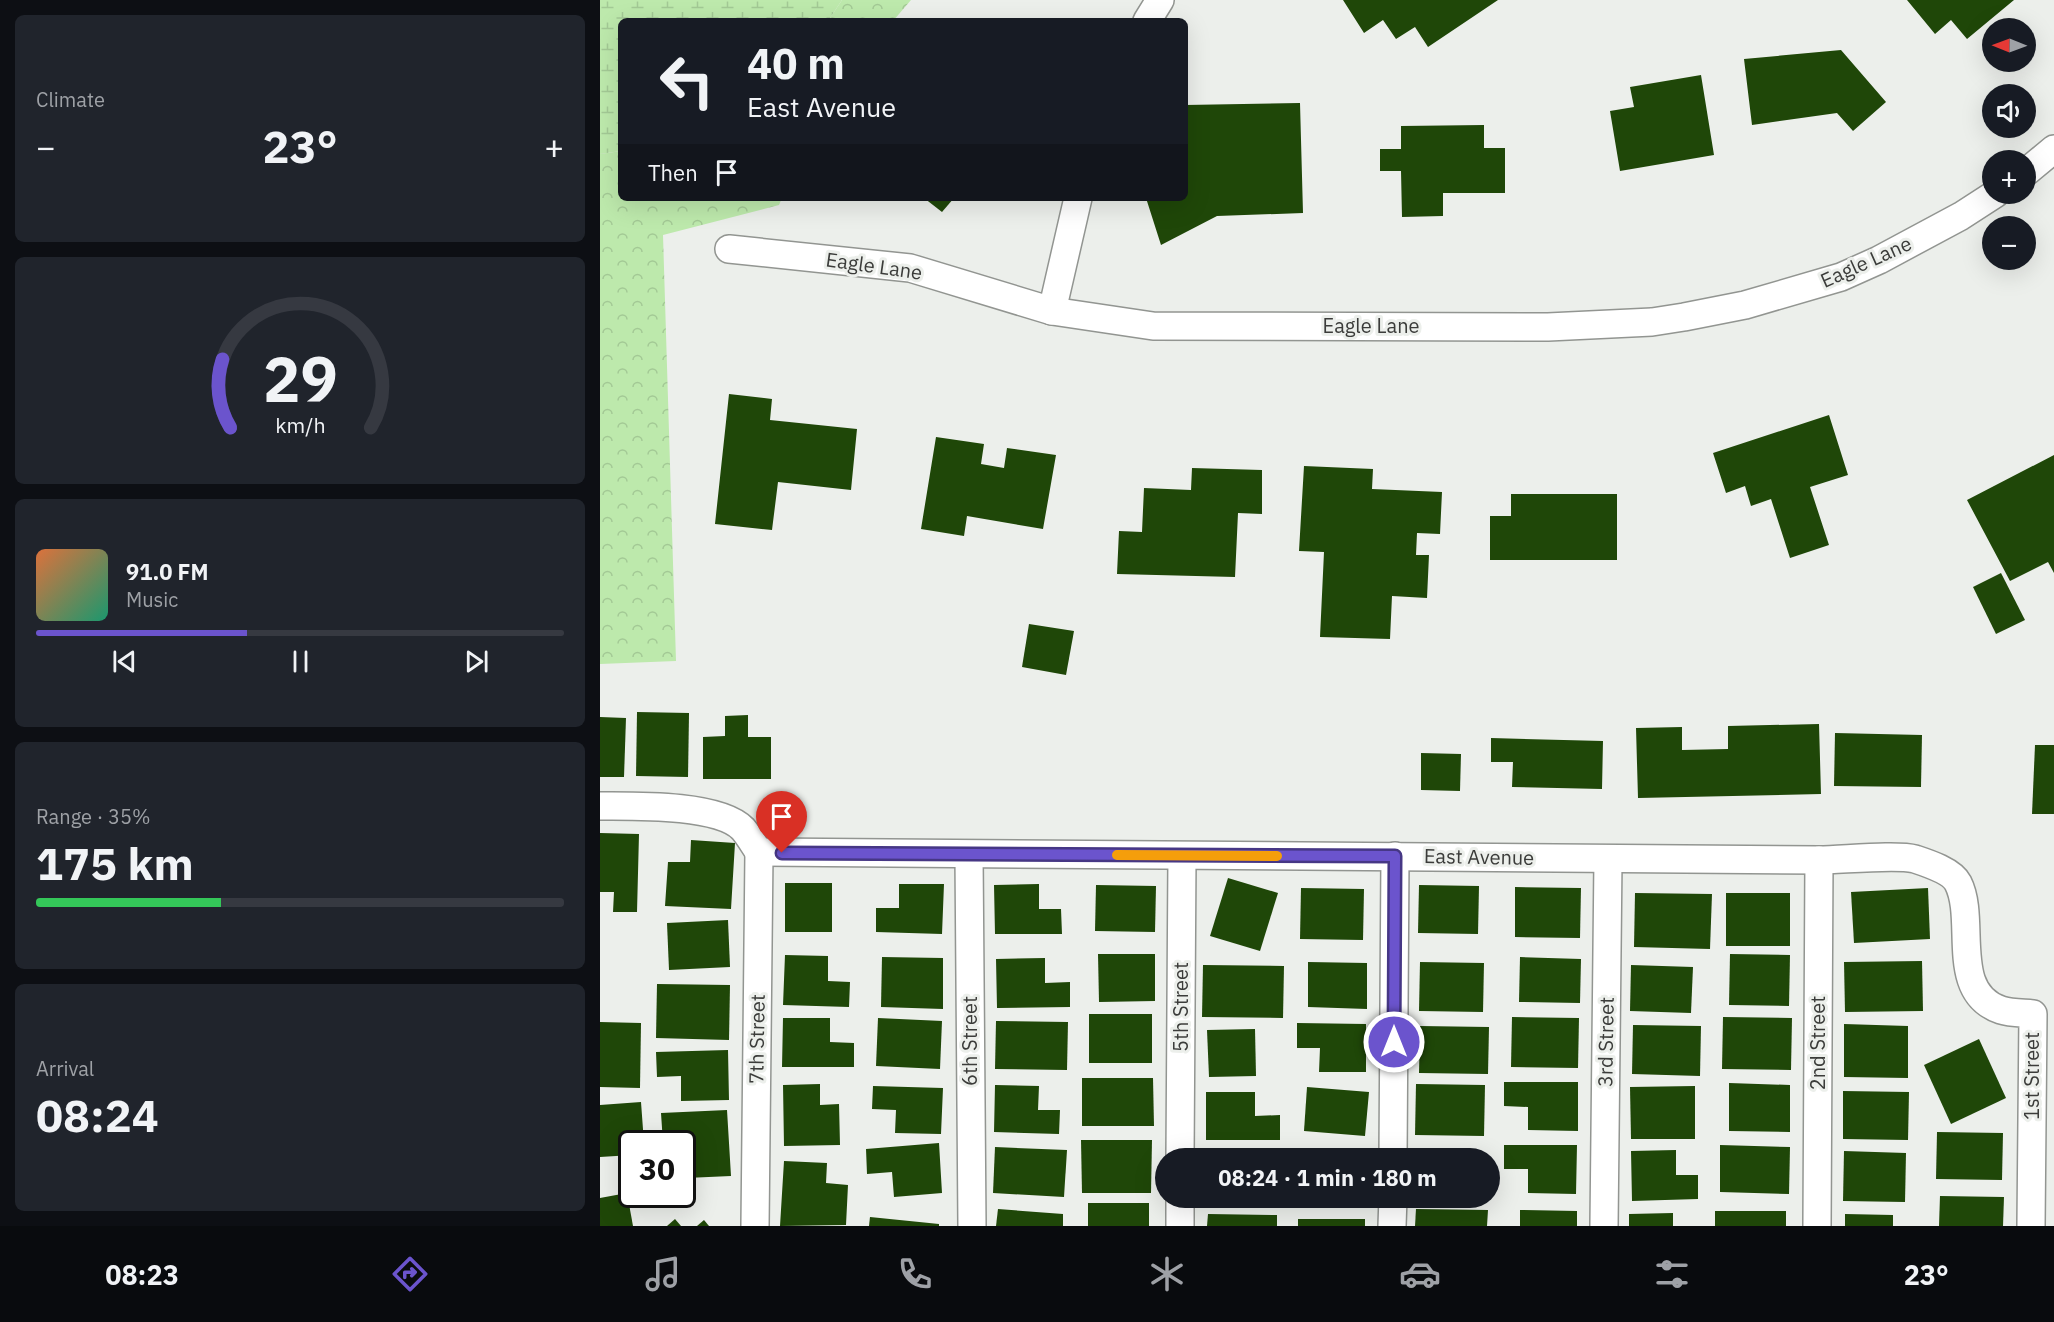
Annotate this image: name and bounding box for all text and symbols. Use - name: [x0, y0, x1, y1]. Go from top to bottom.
- north arrow: [1982, 18, 2036, 72]
- map controls: [1982, 18, 2036, 270]
- text: 40 m: [747, 36, 845, 91]
- icon: left: [648, 42, 726, 120]
- button: sound: [1982, 84, 2036, 138]
- text: Climate: [36, 86, 105, 113]
- text: East Avenue: [747, 89, 896, 124]
- text: 23°: [262, 117, 338, 175]
- text: −: [36, 125, 56, 168]
- text: +: [544, 125, 564, 168]
- button: +: [1982, 150, 2036, 204]
- icon: arrive: [710, 156, 743, 189]
- text: Then: [648, 158, 698, 187]
- button: −: [1982, 216, 2036, 270]
- street label: Eagle Lane: [1816, 229, 1916, 294]
- street label: Eagle Lane: [824, 245, 924, 286]
- street label: Eagle Lane: [1322, 312, 1420, 339]
- text: 29: [263, 338, 337, 419]
- text: km/h: [275, 411, 325, 439]
- text: 91.0 FM: [126, 557, 209, 586]
- text: Music: [126, 586, 178, 613]
- icon: previous: [108, 645, 141, 678]
- icon: pause: [284, 645, 317, 678]
- icon: next: [460, 645, 493, 678]
- pin: [756, 791, 807, 853]
- icon: arrive: [765, 800, 798, 833]
- text: Range · 35%: [36, 803, 151, 830]
- text: 175 km: [36, 834, 194, 892]
- street label: East Avenue: [1424, 842, 1534, 871]
- street label: 5th Street: [1167, 962, 1194, 1052]
- street label: 7th Street: [742, 994, 771, 1084]
- street label: 6th Street: [956, 996, 983, 1086]
- street label: 2nd Street: [1804, 996, 1831, 1090]
- street label: 3rd Street: [1591, 997, 1620, 1087]
- position arrow: [1362, 1010, 1426, 1074]
- street label: 1st Street: [2018, 1032, 2045, 1120]
- text: Arrival: [36, 1055, 94, 1082]
- text: 08:24: [36, 1086, 159, 1144]
- speed limit sign: 30: [618, 1130, 696, 1208]
- text: 08:24 · 1 min · 180 m: [1218, 1163, 1437, 1192]
- icon: directions: [389, 1253, 431, 1295]
- icon: music: [642, 1253, 684, 1295]
- icon: phone: [894, 1253, 936, 1295]
- icon: climate: [1146, 1253, 1188, 1295]
- icon: car: [1399, 1253, 1441, 1295]
- icon: filters: [1651, 1253, 1693, 1295]
- text: 08:23: [105, 1257, 179, 1292]
- text: 23°: [1904, 1257, 1949, 1292]

